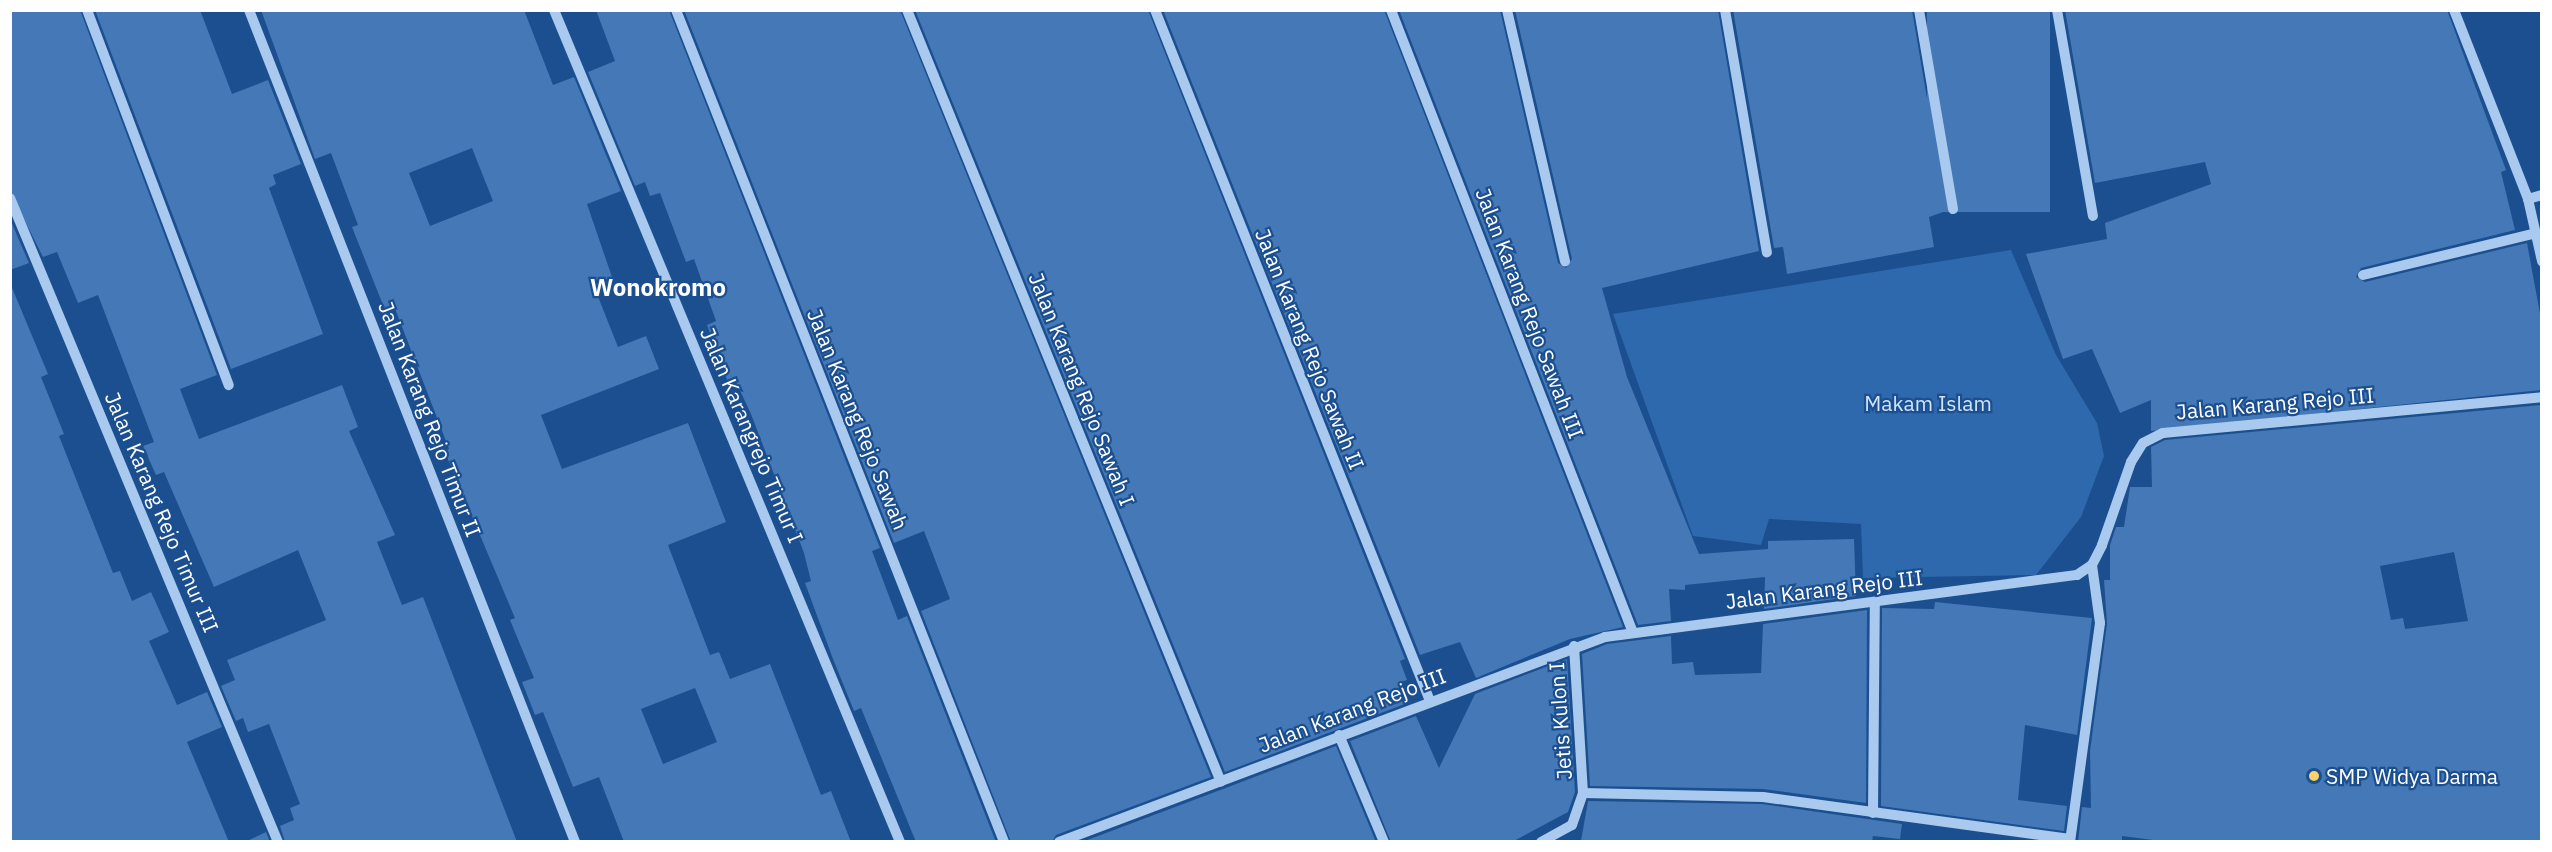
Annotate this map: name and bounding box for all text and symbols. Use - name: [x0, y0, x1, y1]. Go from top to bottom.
- street label: Jalan Karang Rejo Sawah III: [1471, 184, 1589, 442]
- street label: Jalan Karang Rejo Sawah II: [1250, 225, 1370, 473]
- street label: Jalan Karang Rejo Sawah I: [1024, 269, 1140, 509]
- district label: Wonokromo: [590, 274, 726, 302]
- street label: Jalan Karang Rejo Timur II: [373, 298, 487, 540]
- street label: Jalan Karang Rejo Sawah: [802, 305, 914, 533]
- street label: Jalan Karangrejo Timur I: [695, 324, 809, 546]
- street label: Jalan Karang Rejo III: [2175, 382, 2375, 424]
- street label: Jalan Karang Rejo Timur III: [100, 388, 224, 636]
- park label: Makam Islam: [1864, 390, 1992, 416]
- street label: Jalan Karang Rejo III: [1724, 564, 1924, 614]
- street label: Jetis Kulon I: [1543, 661, 1577, 781]
- street label: Jalan Karang Rejo III: [1255, 663, 1449, 757]
- place label: SMP Widya Darma: [2326, 763, 2498, 789]
- marker: SMP Widya Darma: [2307, 769, 2321, 783]

